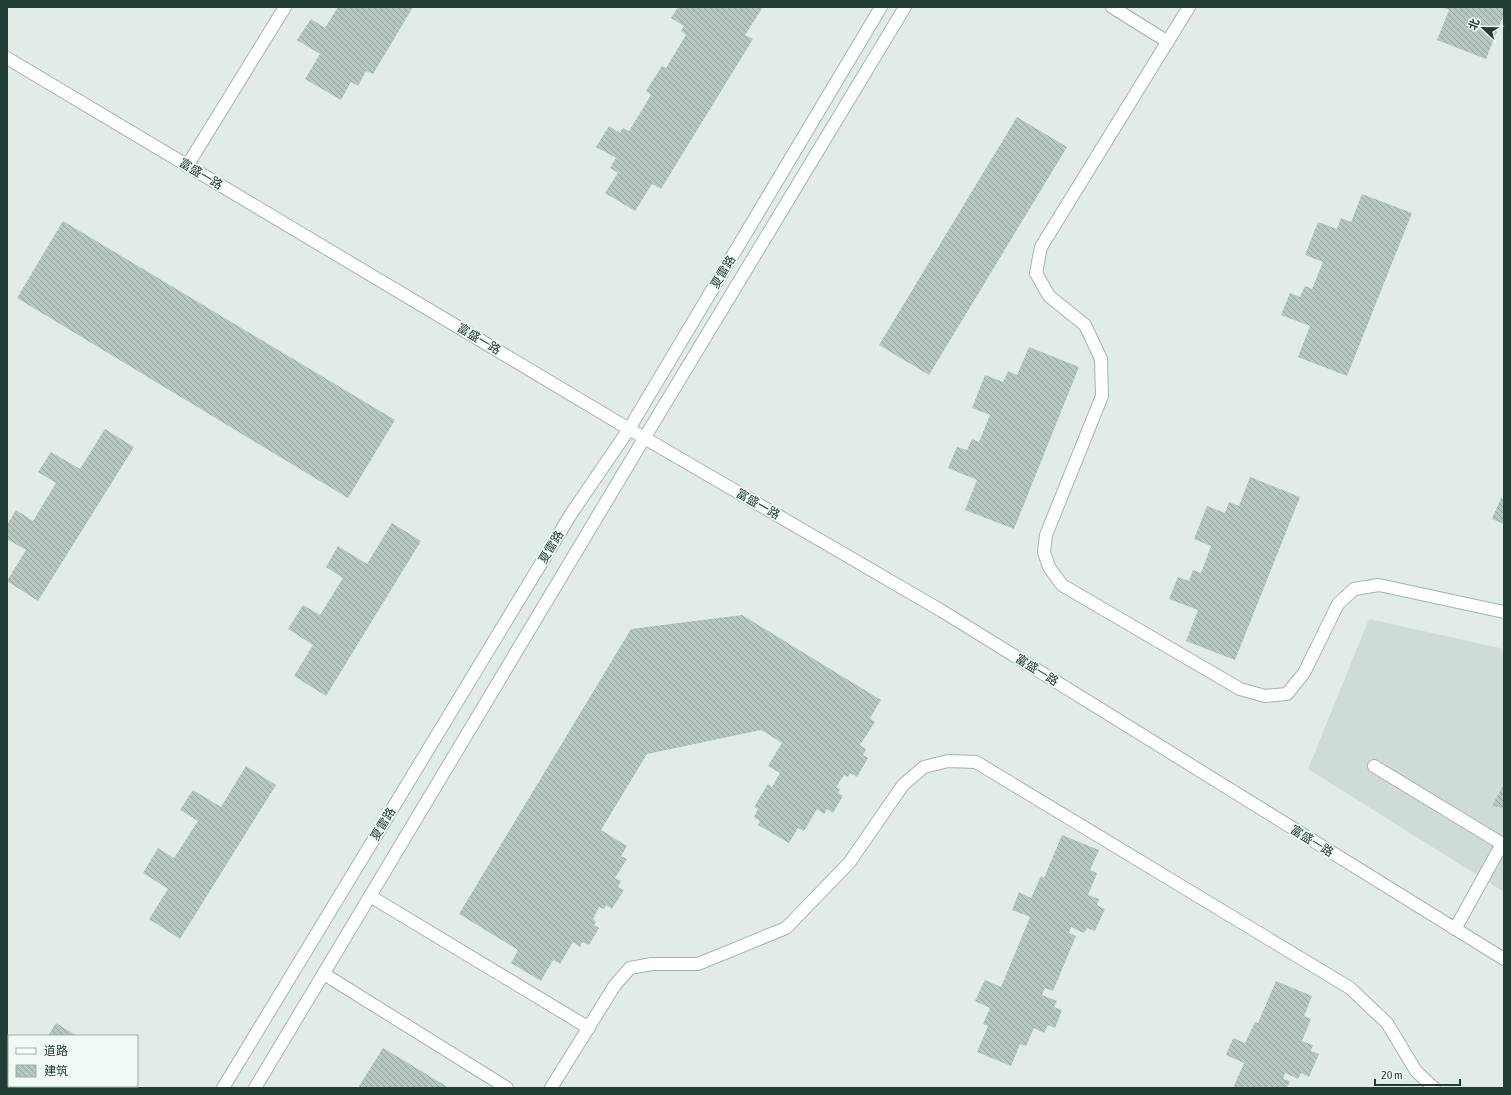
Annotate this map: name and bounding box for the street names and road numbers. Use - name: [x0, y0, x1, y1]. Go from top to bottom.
- street label: 富盛一路: [177, 156, 225, 192]
- street label: 夏雷路: [708, 253, 738, 291]
- street label: 富盛一路: [455, 321, 503, 357]
- street label: 富盛一路: [734, 486, 782, 522]
- street label: 夏雷路: [536, 528, 566, 566]
- street label: 富盛一路: [1013, 651, 1061, 689]
- street label: 夏雷路: [368, 805, 398, 843]
- street label: 富盛一路: [1288, 822, 1336, 860]

